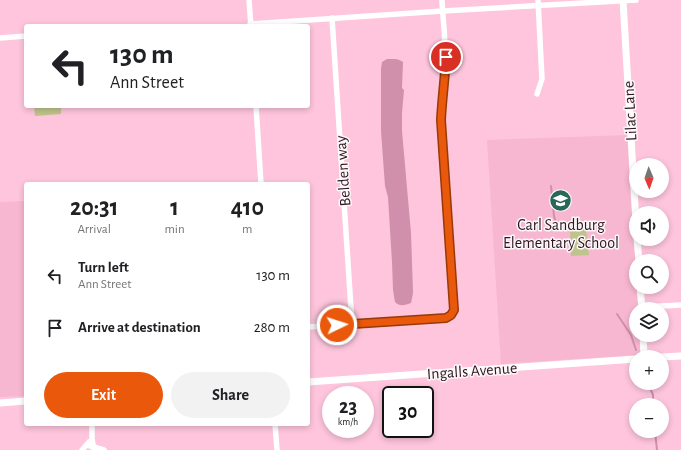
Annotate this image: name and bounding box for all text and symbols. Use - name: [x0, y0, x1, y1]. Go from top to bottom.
- icon: left: [44, 40, 96, 92]
- pin: [429, 40, 463, 74]
- text: 130 m: [110, 41, 174, 69]
- icon: arrive: [435, 46, 457, 68]
- text: Ann Street: [110, 74, 184, 92]
- street label: Lilac Lane: [620, 80, 640, 141]
- street label: Belden way: [333, 135, 354, 207]
- north arrow: [629, 158, 669, 198]
- map controls: [629, 158, 669, 438]
- school or university icon: Carl Sandburg Elementary School: [548, 187, 574, 213]
- text: 20:31: [70, 196, 118, 220]
- text: 1: [170, 196, 179, 220]
- text: 410: [231, 196, 264, 220]
- button: sound: [629, 206, 669, 246]
- place label: Carl Sandburg Elementary School: [503, 217, 619, 252]
- text: Arrival: [77, 223, 111, 236]
- text: min: [164, 223, 185, 236]
- text: m: [242, 223, 253, 236]
- button: search: [629, 254, 669, 294]
- text: Turn left: [78, 260, 129, 275]
- icon: left: [44, 265, 66, 287]
- text: 130 m: [256, 268, 290, 283]
- text: Ann Street: [78, 278, 131, 291]
- button: layers: [629, 302, 669, 342]
- position arrow: [316, 304, 358, 346]
- icon: arrive: [44, 317, 66, 339]
- text: Arrive at destination: [78, 320, 201, 335]
- text: 280 m: [254, 320, 290, 335]
- button: +: [629, 350, 669, 390]
- street label: Ingalls Avenue: [426, 360, 518, 382]
- button: Exit: [44, 372, 163, 418]
- button: Share: [171, 372, 290, 418]
- speed limit sign: 30: [382, 386, 434, 438]
- text: 23: [339, 397, 357, 417]
- button: −: [629, 398, 669, 438]
- text: km/h: [338, 417, 358, 427]

